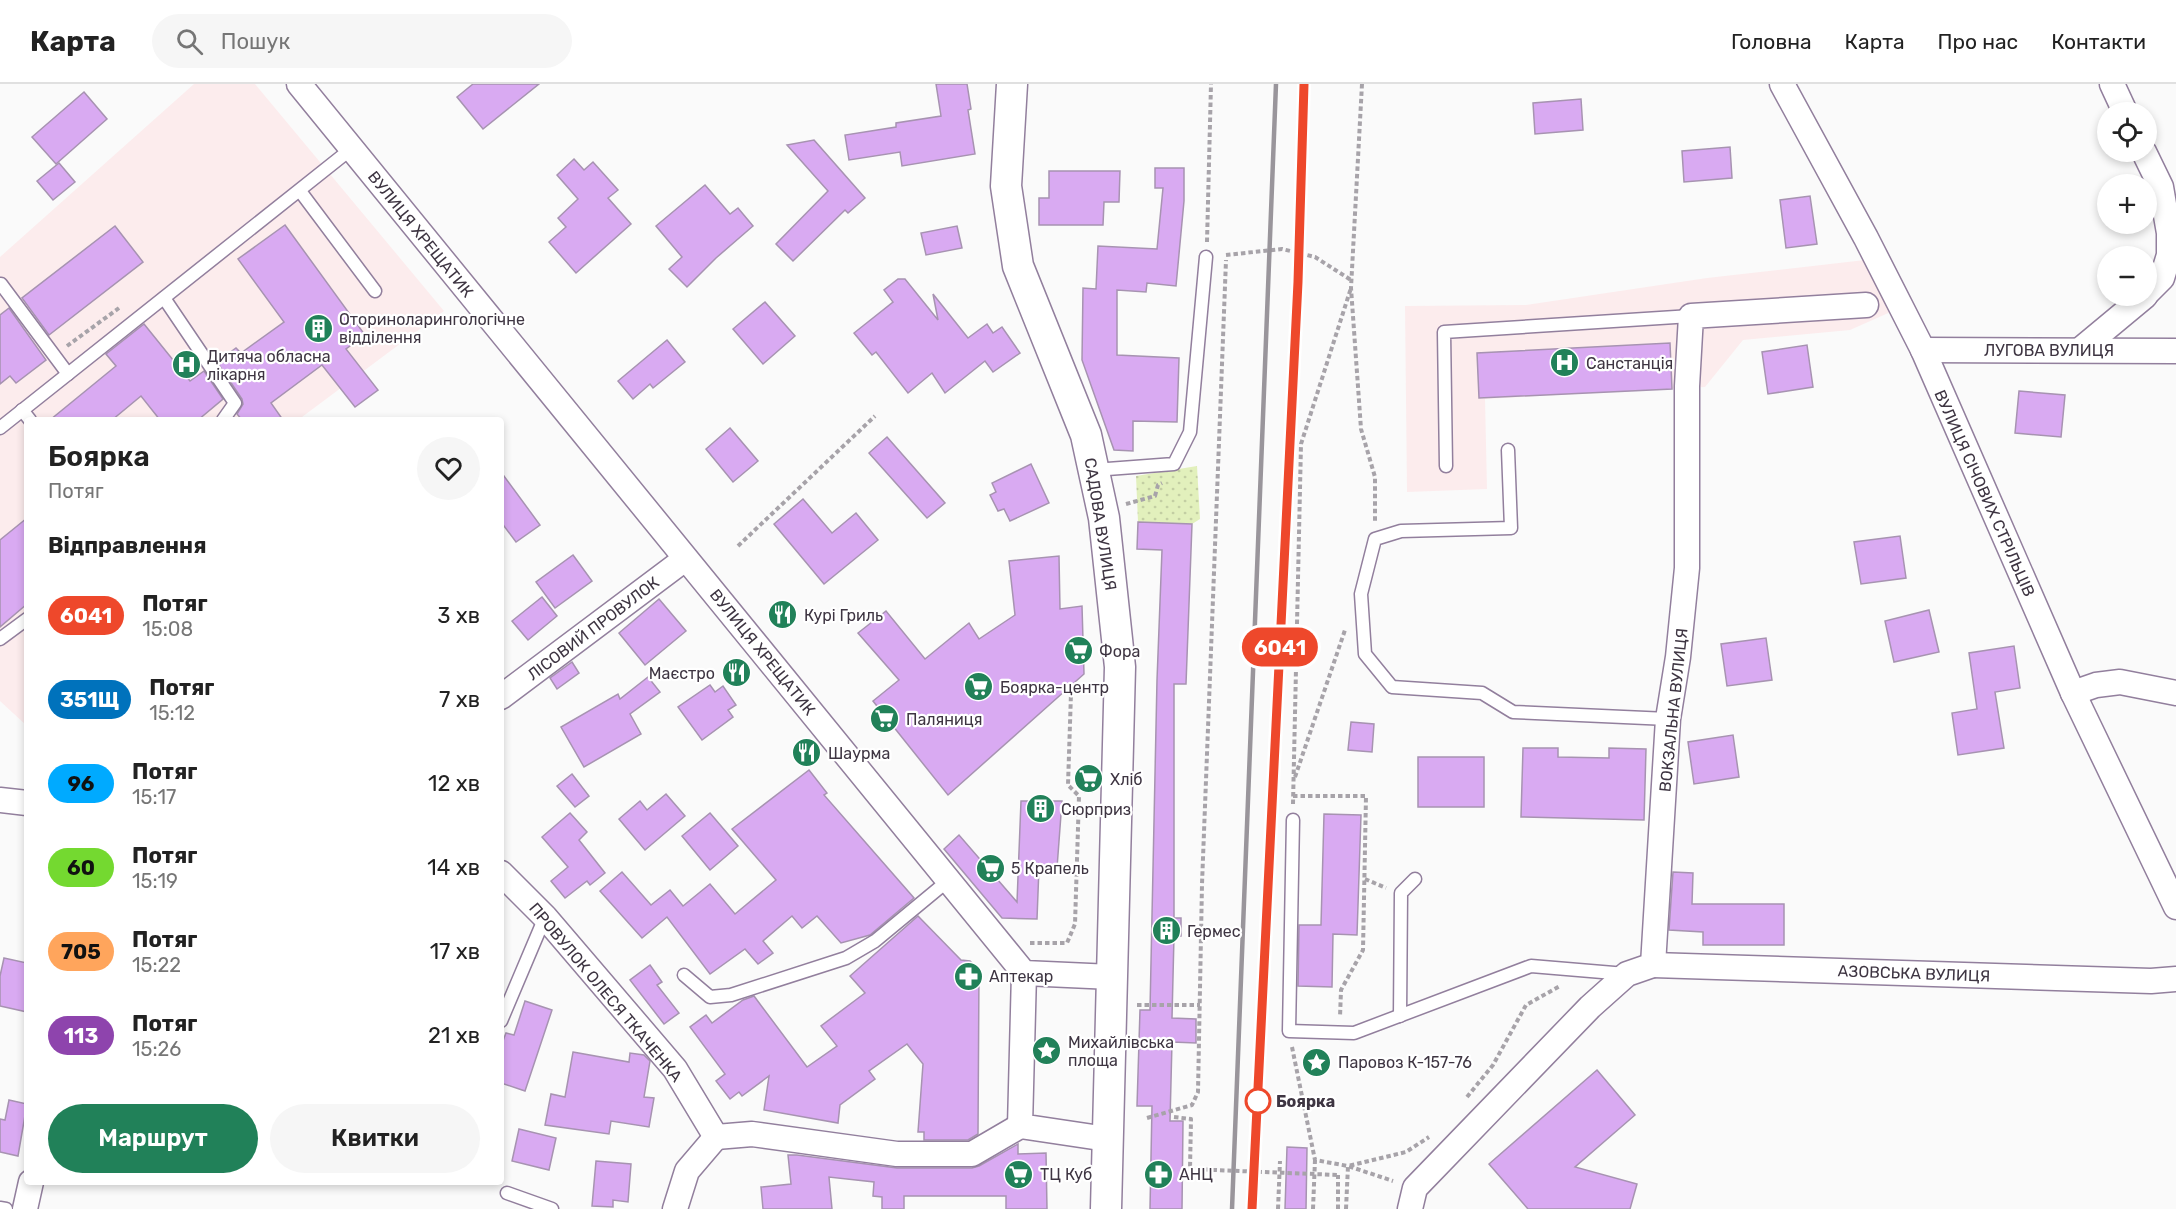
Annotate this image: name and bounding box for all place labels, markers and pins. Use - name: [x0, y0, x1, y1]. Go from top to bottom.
- place label: Оториноларингологічне відділення: [339, 310, 525, 347]
- building icon: Оториноларингологічне відділення: [302, 312, 334, 344]
- place label: Дитяча обласна лікарня: [207, 347, 331, 384]
- hospital icon: Санстанція: [1549, 347, 1581, 379]
- hospital icon: Дитяча обласна лікарня: [170, 349, 202, 381]
- place label: Санстанція: [1586, 354, 1673, 373]
- restaurant icon: Курі Гриль: [767, 599, 799, 631]
- place label: Курі Гриль: [804, 606, 883, 625]
- supermarket icon: Фора: [1062, 635, 1094, 667]
- place label: Фора: [1099, 642, 1140, 661]
- restaurant icon: Маєстро: [720, 657, 752, 689]
- place label: Маєстро: [649, 664, 715, 683]
- supermarket icon: Боярка-центр: [963, 671, 995, 703]
- place label: Боярка-центр: [1000, 678, 1109, 697]
- supermarket icon: Паляниця: [869, 703, 901, 735]
- place label: Паляниця: [906, 710, 982, 729]
- restaurant icon: Шаурма: [791, 737, 823, 769]
- place label: Шаурма: [828, 744, 890, 763]
- supermarket icon: Хліб: [1073, 763, 1105, 795]
- place label: Хліб: [1110, 770, 1143, 789]
- building icon: Сюрприз: [1024, 793, 1056, 825]
- place label: Сюрприз: [1061, 800, 1131, 819]
- supermarket icon: 5 Крапель: [974, 852, 1006, 884]
- place label: 5 Крапель: [1011, 859, 1089, 878]
- building icon: Гермес: [1150, 915, 1182, 947]
- place label: Гермес: [1187, 922, 1241, 941]
- pharmacy icon: Аптекар: [952, 960, 984, 992]
- place label: Аптекар: [989, 967, 1053, 986]
- place label: Михайлівська площа: [1068, 1033, 1174, 1070]
- place icon: Михайлівська площа: [1031, 1035, 1063, 1067]
- place icon: Паровоз К-157-76: [1301, 1046, 1333, 1078]
- place label: Паровоз К-157-76: [1338, 1053, 1472, 1072]
- marker: Боярка: [1245, 1088, 1271, 1114]
- place label: Боярка: [1276, 1092, 1335, 1111]
- supermarket icon: ТЦ Куб: [1003, 1158, 1035, 1190]
- pharmacy icon: АНЦ: [1142, 1158, 1174, 1190]
- place label: ТЦ Куб: [1040, 1165, 1092, 1184]
- place label: АНЦ: [1179, 1165, 1213, 1184]

